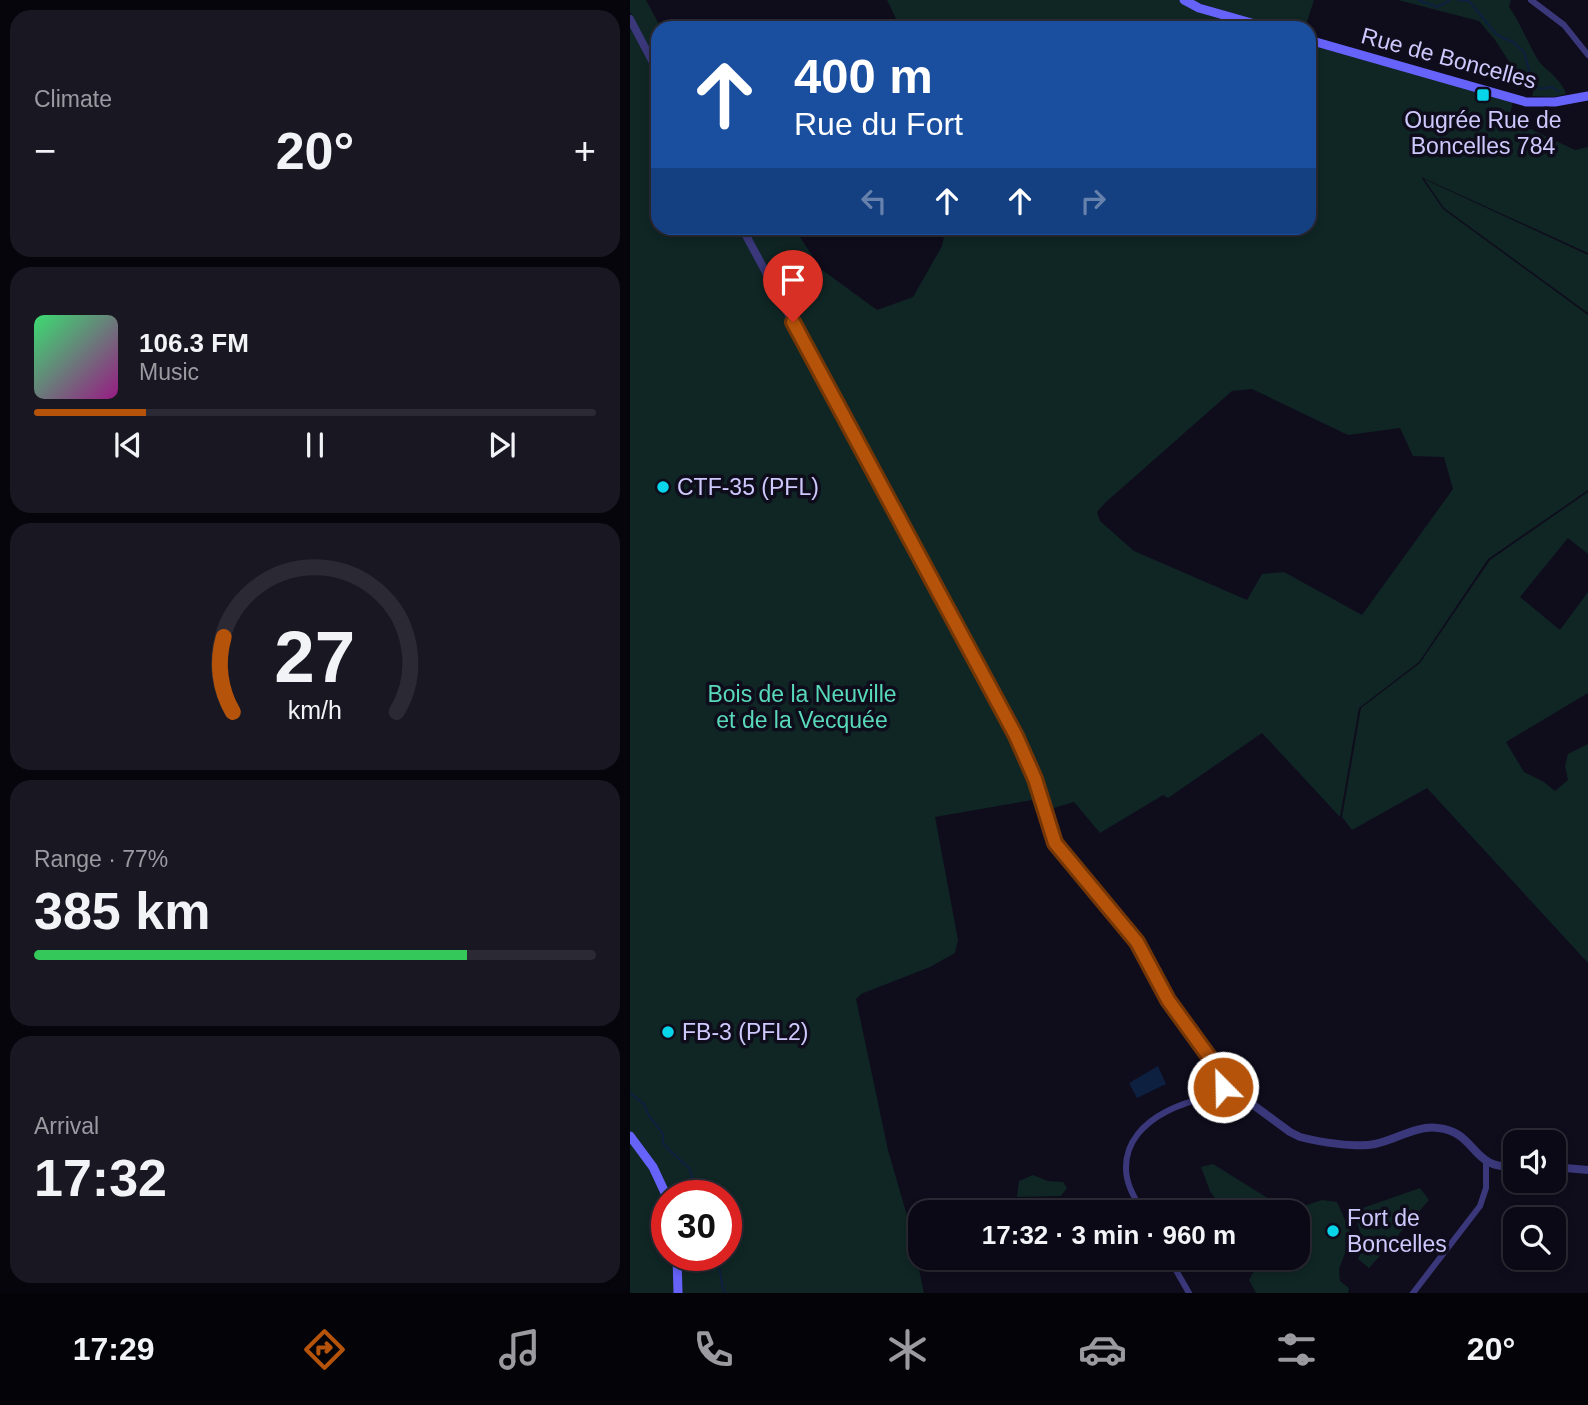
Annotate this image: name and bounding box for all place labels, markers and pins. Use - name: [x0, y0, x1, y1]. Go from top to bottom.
- marker: Ougrée Rue de Boncelles 784: [1475, 87, 1491, 103]
- place label: Ougrée Rue de Boncelles 784: [1404, 107, 1562, 159]
- pin: [763, 250, 823, 322]
- place label: CTF-35 (PFL): [677, 474, 819, 500]
- marker: CTF-35 (PFL): [655, 479, 671, 495]
- place label: FB-3 (PFL2): [682, 1019, 809, 1045]
- marker: FB-3 (PFL2): [660, 1024, 676, 1040]
- place label: Fort de Boncelles: [1347, 1205, 1447, 1257]
- marker: Fort de Boncelles: [1325, 1223, 1341, 1239]

